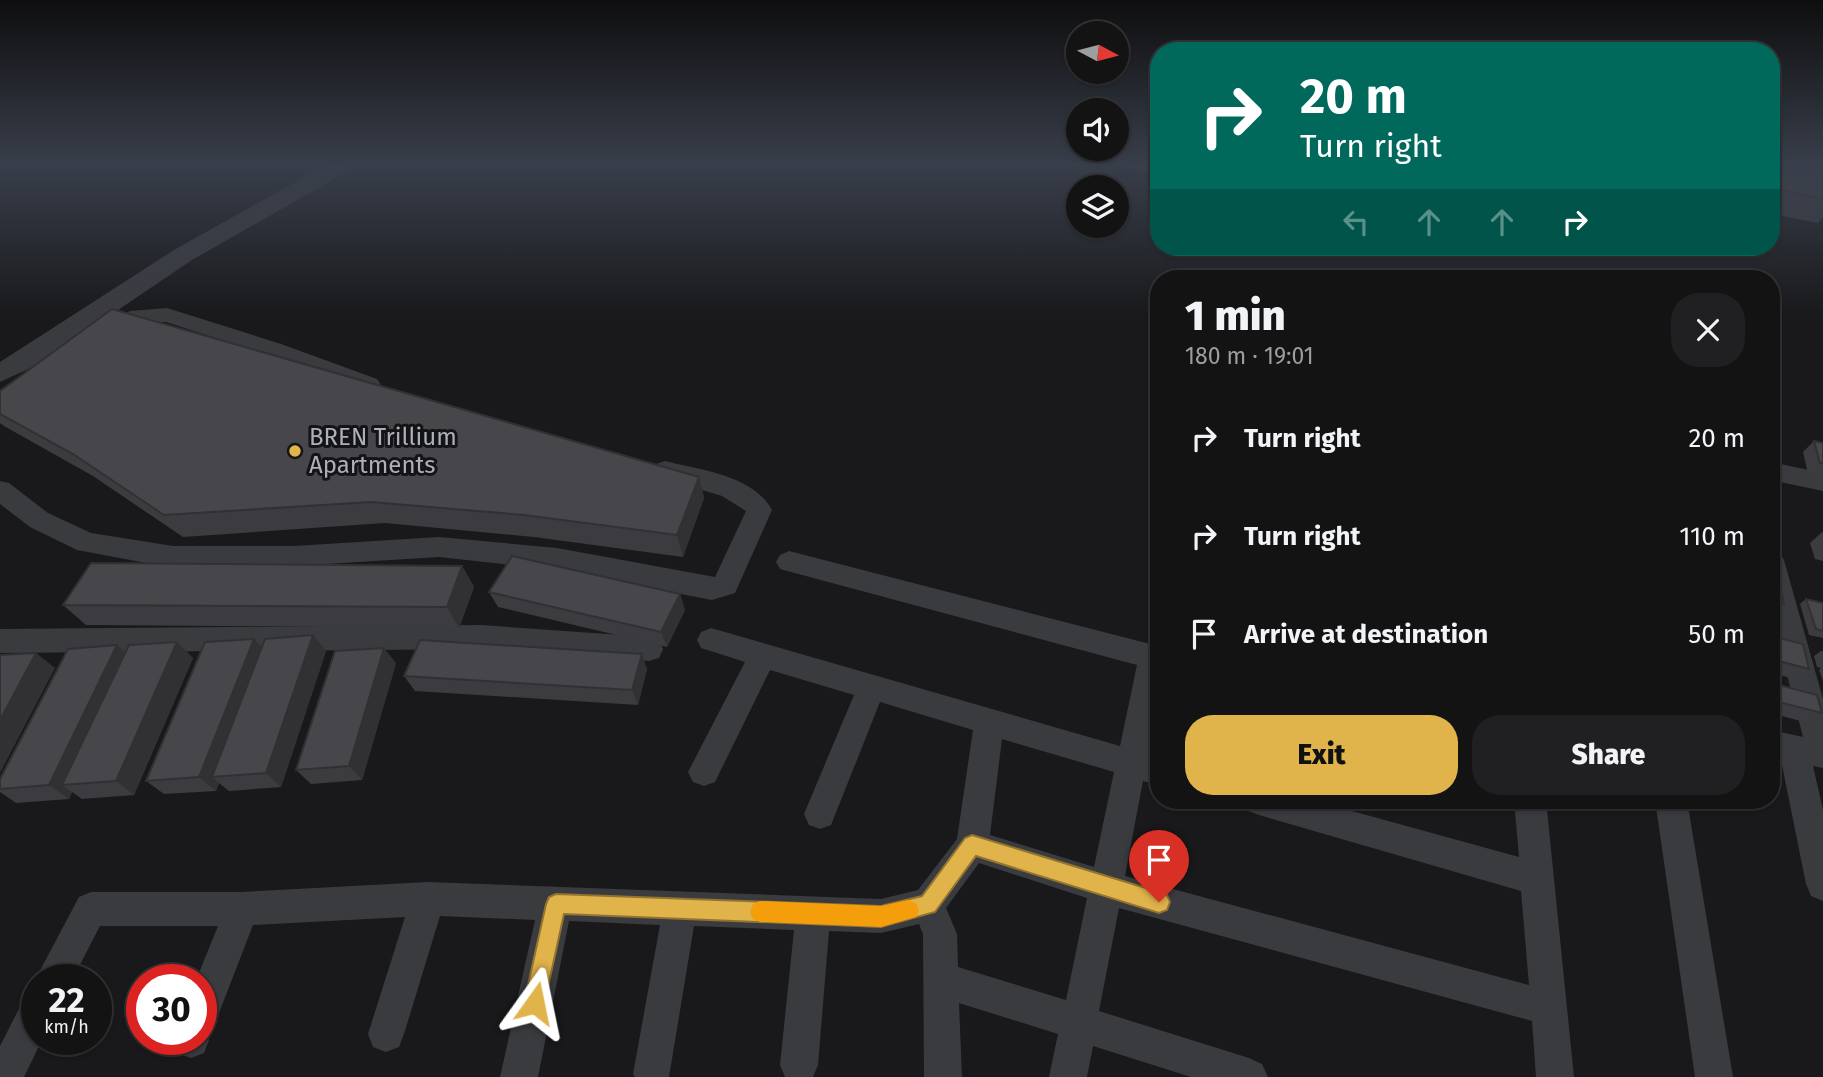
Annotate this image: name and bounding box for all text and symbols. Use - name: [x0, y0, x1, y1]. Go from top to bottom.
- north arrow: [1066, 21, 1129, 84]
- map controls: [1066, 21, 1129, 238]
- text: 20 m: [1300, 67, 1407, 126]
- icon: right: [1185, 70, 1276, 161]
- button: sound: [1066, 98, 1129, 161]
- text: Turn right: [1300, 127, 1442, 165]
- button: layers: [1066, 175, 1129, 238]
- icon: left: [1337, 203, 1375, 241]
- icon: ahead: [1410, 203, 1448, 241]
- icon: ahead: [1483, 203, 1521, 241]
- icon: right: [1556, 203, 1594, 241]
- text: 1 min: [1185, 291, 1286, 341]
- button: close: [1671, 293, 1745, 367]
- text: 180 m · 19:01: [1185, 342, 1314, 370]
- icon: right: [1185, 419, 1223, 457]
- place label: BREN Trillium Apartments: [309, 423, 457, 479]
- text: Turn right: [1244, 423, 1361, 454]
- text: 20 m: [1688, 423, 1745, 454]
- marker: BREN Trillium Apartments: [287, 443, 303, 459]
- icon: right: [1185, 517, 1223, 555]
- text: Turn right: [1244, 521, 1361, 552]
- text: 110 m: [1679, 521, 1745, 552]
- icon: arrive: [1185, 615, 1223, 653]
- text: Arrive at destination: [1244, 619, 1488, 650]
- text: 50 m: [1688, 619, 1745, 650]
- button: Exit: [1185, 715, 1458, 795]
- button: Share: [1472, 715, 1745, 795]
- pin: [1129, 830, 1189, 902]
- icon: arrive: [1140, 841, 1178, 879]
- speed limit sign: 30: [126, 964, 217, 1055]
- position arrow: [498, 966, 572, 1040]
- text: 22: [48, 979, 85, 1021]
- text: km/h: [44, 1016, 89, 1038]

